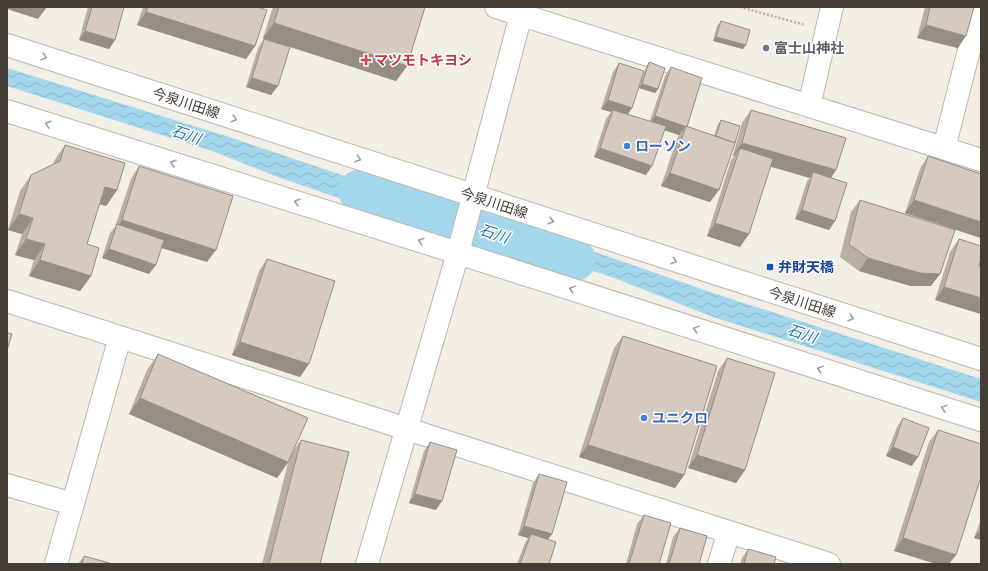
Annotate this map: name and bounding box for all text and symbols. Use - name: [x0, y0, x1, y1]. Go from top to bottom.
- place label: 富士山神社: [774, 40, 844, 57]
- marker: 富士山神社: [761, 43, 771, 53]
- place label: マツモトキヨシ: [374, 52, 472, 69]
- one-way arrow: [40, 53, 47, 61]
- marker: マツモトキヨシ: [361, 55, 371, 65]
- street label: 今泉川田線: [150, 85, 222, 122]
- one-way arrow: [231, 114, 238, 123]
- one-way arrow: [45, 120, 52, 129]
- water label: 石川: [169, 122, 205, 149]
- place label: ローソン: [635, 138, 691, 155]
- marker: ローソン: [622, 141, 632, 151]
- one-way arrow: [354, 154, 361, 163]
- one-way arrow: [169, 159, 176, 168]
- street label: 今泉川田線: [458, 185, 530, 222]
- one-way arrow: [293, 198, 300, 207]
- one-way arrow: [547, 216, 554, 225]
- water label: 石川: [477, 221, 513, 248]
- one-way arrow: [417, 237, 424, 246]
- one-way arrow: [671, 256, 678, 265]
- place label: 弁財天橋: [778, 259, 834, 276]
- marker: 弁財天橋: [765, 262, 775, 272]
- street label: 今泉川田線: [766, 284, 838, 321]
- one-way arrow: [569, 286, 576, 294]
- one-way arrow: [848, 313, 855, 321]
- water label: 石川: [785, 321, 821, 348]
- one-way arrow: [693, 325, 700, 334]
- one-way arrow: [817, 365, 824, 374]
- one-way arrow: [941, 405, 948, 413]
- place label: ユニクロ: [652, 410, 708, 427]
- marker: ユニクロ: [639, 413, 649, 423]

